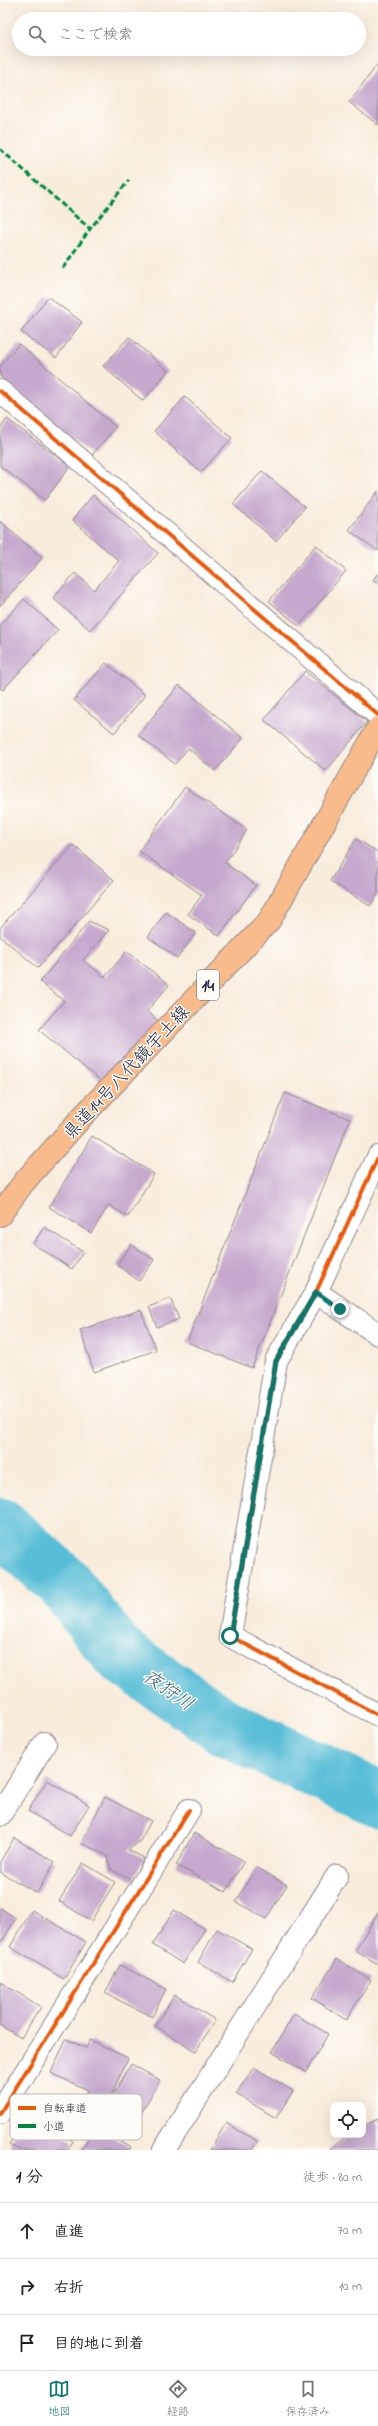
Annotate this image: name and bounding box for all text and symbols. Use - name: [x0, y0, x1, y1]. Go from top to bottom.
- search box: [12, 12, 366, 56]
- icon: search: [26, 23, 48, 45]
- text: ここで検索: [58, 24, 133, 46]
- road number: 14: [197, 970, 219, 1000]
- street label: 県道14号八代鏡宇土線: [58, 1000, 197, 1146]
- route end: [331, 1300, 349, 1318]
- route start: [221, 1627, 239, 1645]
- water label: 夜狩川: [136, 1664, 199, 1718]
- legend: [10, 2094, 142, 2140]
- text: 自転車道: [43, 2101, 87, 2117]
- map controls: [330, 2102, 366, 2138]
- button: locate: [330, 2102, 366, 2138]
- text: 小道: [43, 2119, 65, 2135]
- text: 1 分: [16, 2165, 43, 2190]
- text: 徒歩 · 80 m: [303, 2168, 362, 2187]
- icon: ahead: [16, 2220, 38, 2242]
- text: 直進: [54, 2221, 84, 2243]
- text: 70 m: [338, 2221, 362, 2240]
- icon: right: [16, 2276, 38, 2298]
- text: 右折: [54, 2277, 84, 2299]
- text: 10 m: [339, 2277, 362, 2296]
- icon: arrive: [16, 2332, 38, 2354]
- text: 目的地に到着: [54, 2333, 144, 2355]
- tab: 地図: [48, 2378, 70, 2420]
- tab: 経路: [167, 2378, 189, 2420]
- tab: 保存済み: [286, 2378, 330, 2420]

